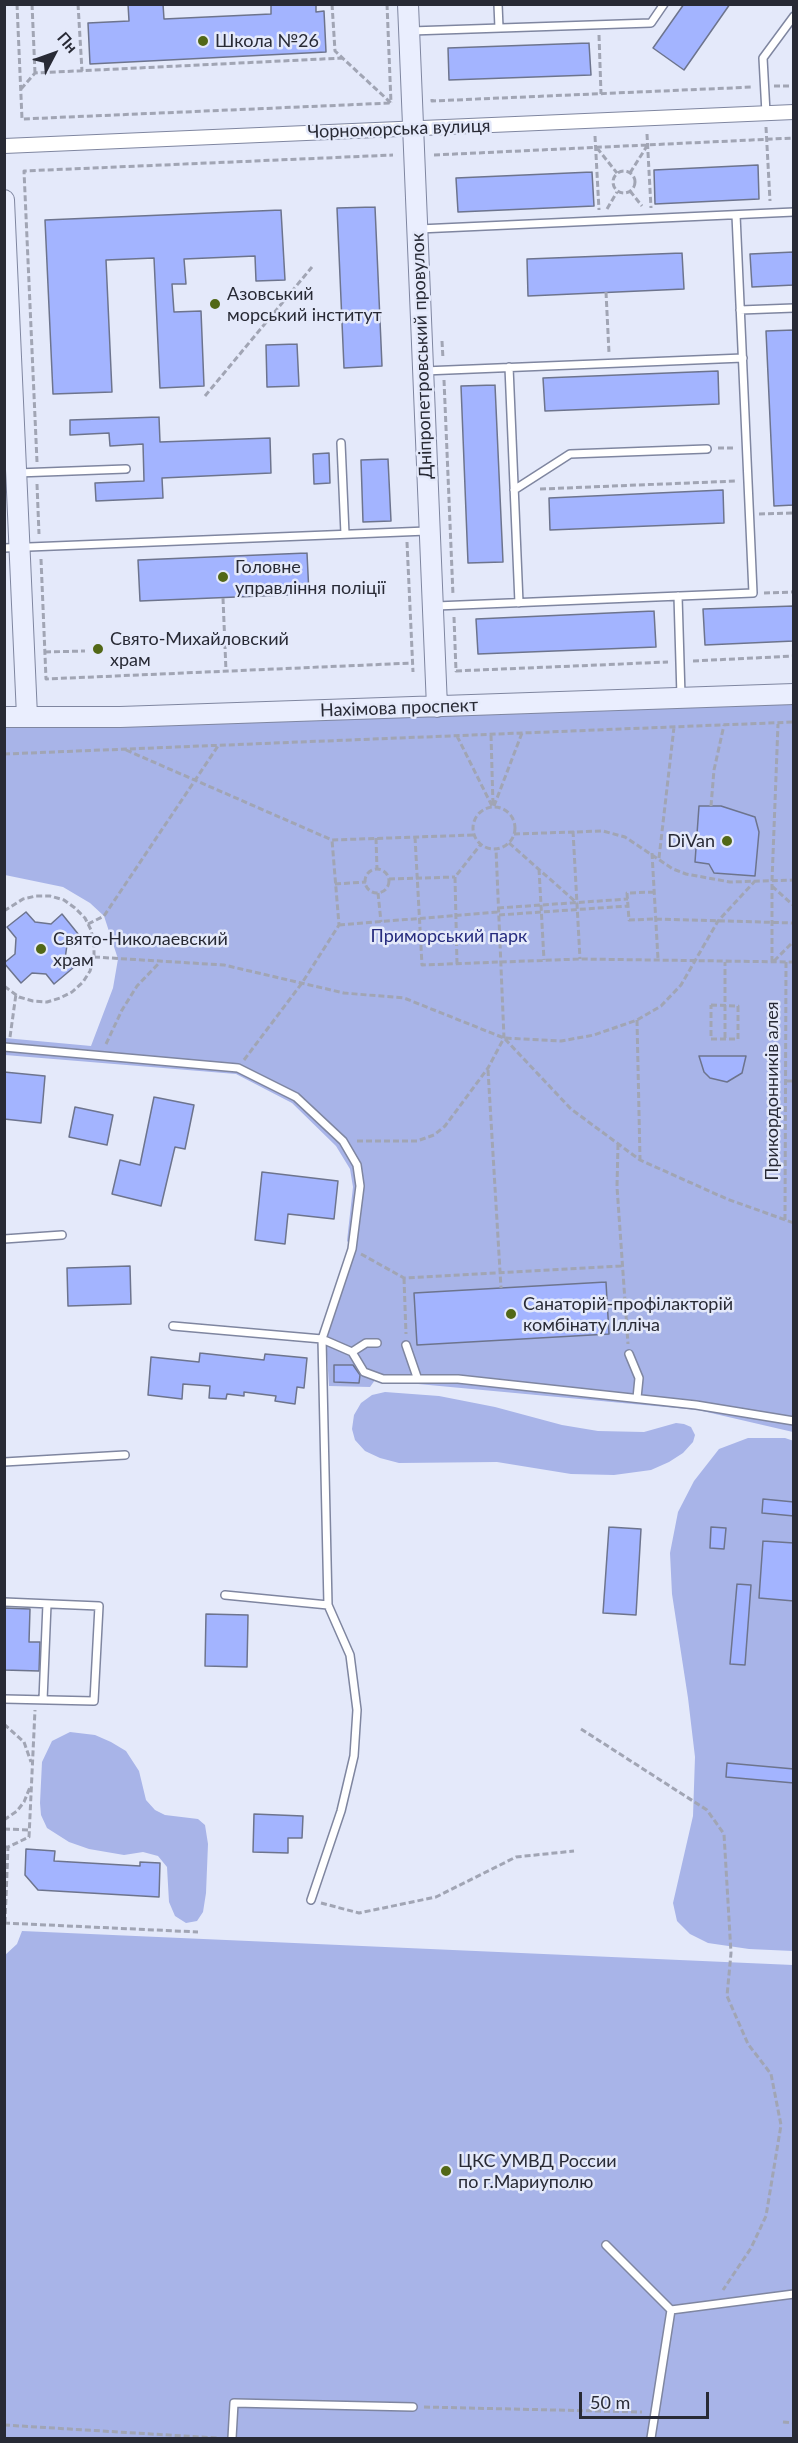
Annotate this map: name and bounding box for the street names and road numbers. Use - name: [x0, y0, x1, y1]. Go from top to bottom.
- street label: Чорноморська вулиця: [307, 115, 491, 143]
- street label: Дніпропетровський провулок: [407, 233, 437, 479]
- street label: Нахімова проспект: [320, 694, 478, 722]
- street label: Прикордонників алея: [761, 1001, 783, 1181]

